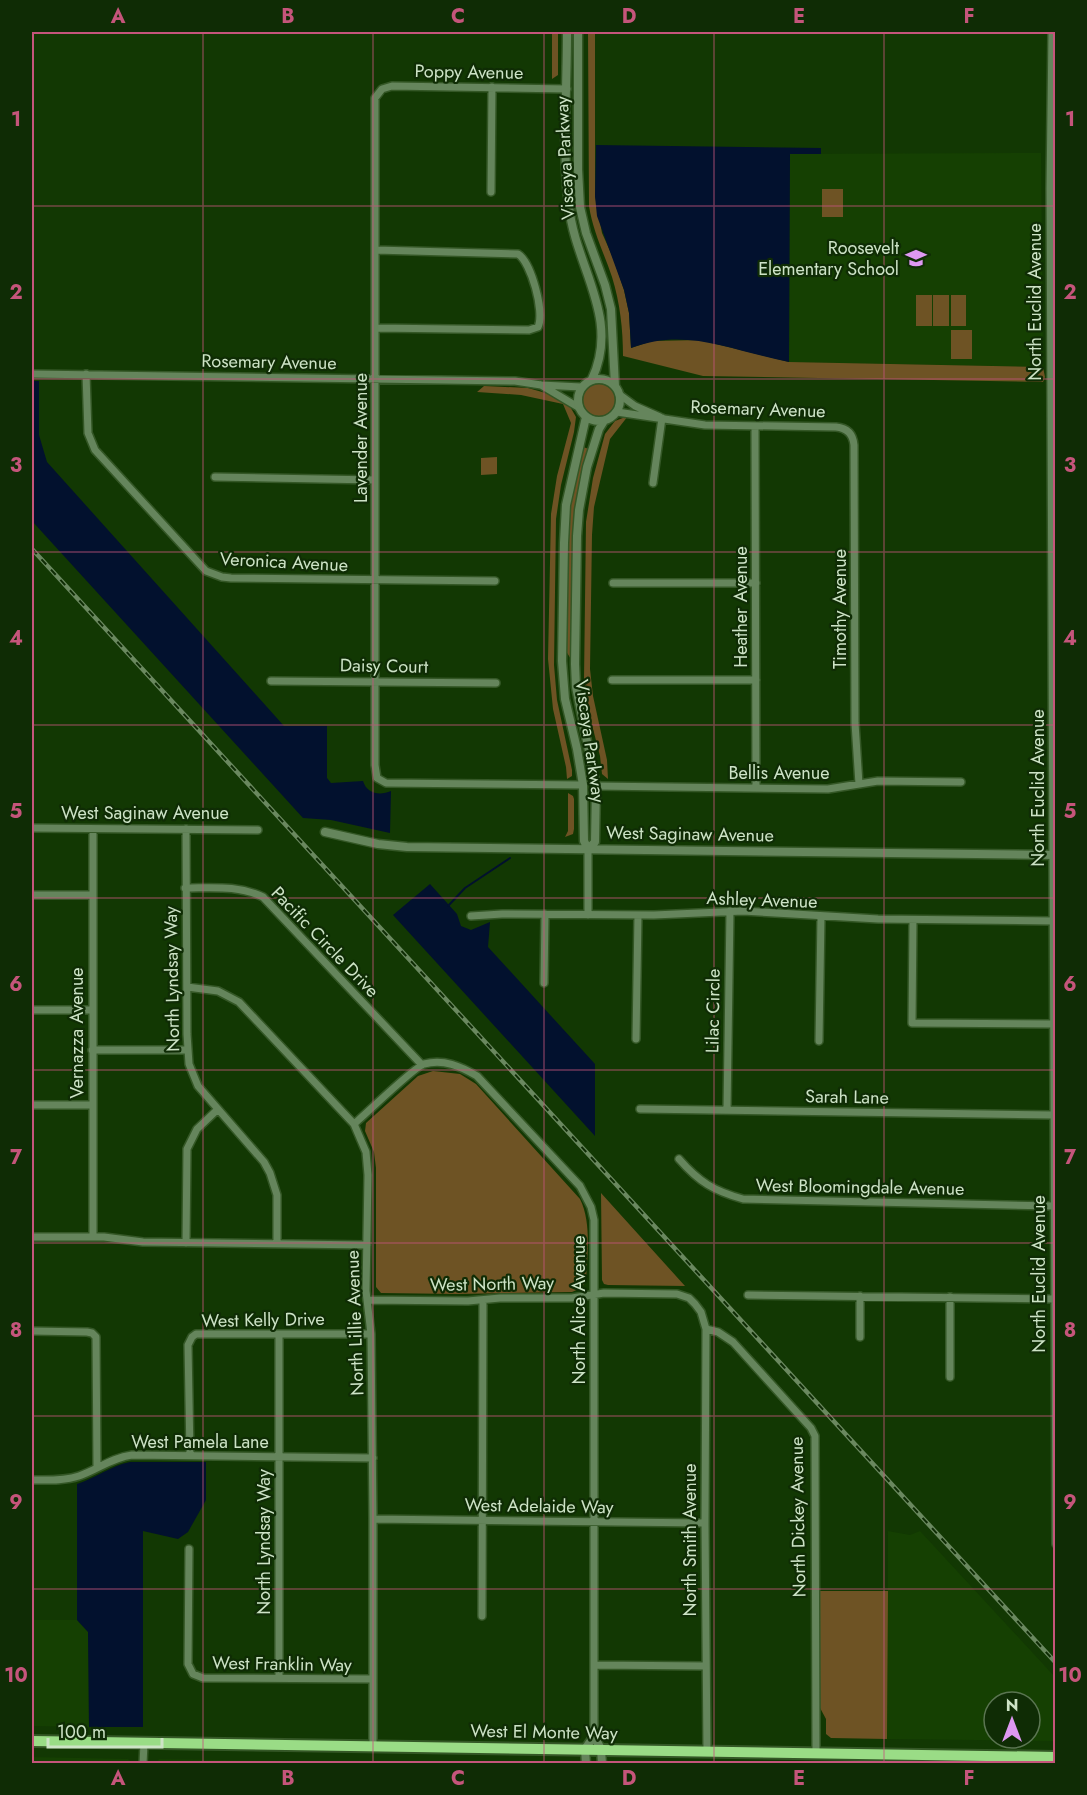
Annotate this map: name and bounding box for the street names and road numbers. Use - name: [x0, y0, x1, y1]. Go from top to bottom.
- street label: Poppy Avenue: [414, 58, 524, 86]
- street label: Viscaya Parkway: [549, 95, 581, 221]
- street label: North Euclid Avenue: [1022, 223, 1048, 381]
- street label: Rosemary Avenue: [201, 348, 337, 376]
- street label: Lavender Avenue: [348, 373, 374, 503]
- street label: Rosemary Avenue: [690, 394, 826, 424]
- street label: Veronica Avenue: [219, 546, 349, 578]
- street label: Heather Avenue: [728, 546, 754, 668]
- street label: Timothy Avenue: [827, 549, 853, 669]
- street label: Daisy Court: [340, 652, 429, 680]
- street label: Viscaya Parkway: [568, 678, 612, 804]
- street label: North Euclid Avenue: [1025, 709, 1051, 867]
- street label: Bellis Avenue: [729, 760, 830, 786]
- street label: West Saginaw Avenue: [61, 800, 229, 826]
- street label: West Saginaw Avenue: [606, 820, 774, 848]
- street label: Pacific Circle Drive: [265, 881, 385, 1003]
- street label: Ashley Avenue: [706, 885, 818, 915]
- street label: North Lyndsay Way: [158, 906, 186, 1052]
- street label: Vernazza Avenue: [64, 967, 90, 1099]
- street label: Lilac Circle: [699, 969, 727, 1053]
- street label: Sarah Lane: [805, 1083, 889, 1111]
- street label: West Bloomingdale Avenue: [755, 1172, 965, 1202]
- street label: North Euclid Avenue: [1026, 1195, 1052, 1353]
- street label: North Alice Avenue: [566, 1235, 592, 1385]
- street label: North Lillie Avenue: [339, 1250, 371, 1396]
- street label: West North Way: [430, 1270, 554, 1298]
- street label: West Kelly Drive: [201, 1306, 325, 1334]
- street label: West Pamela Lane: [131, 1429, 269, 1455]
- street label: North Dickey Avenue: [784, 1436, 812, 1598]
- street label: North Smith Avenue: [677, 1464, 703, 1616]
- street label: North Lyndsay Way: [251, 1469, 277, 1615]
- street label: West Adelaide Way: [464, 1492, 614, 1520]
- street label: West Franklin Way: [212, 1650, 352, 1678]
- street label: West El Monte Way: [470, 1718, 618, 1746]

